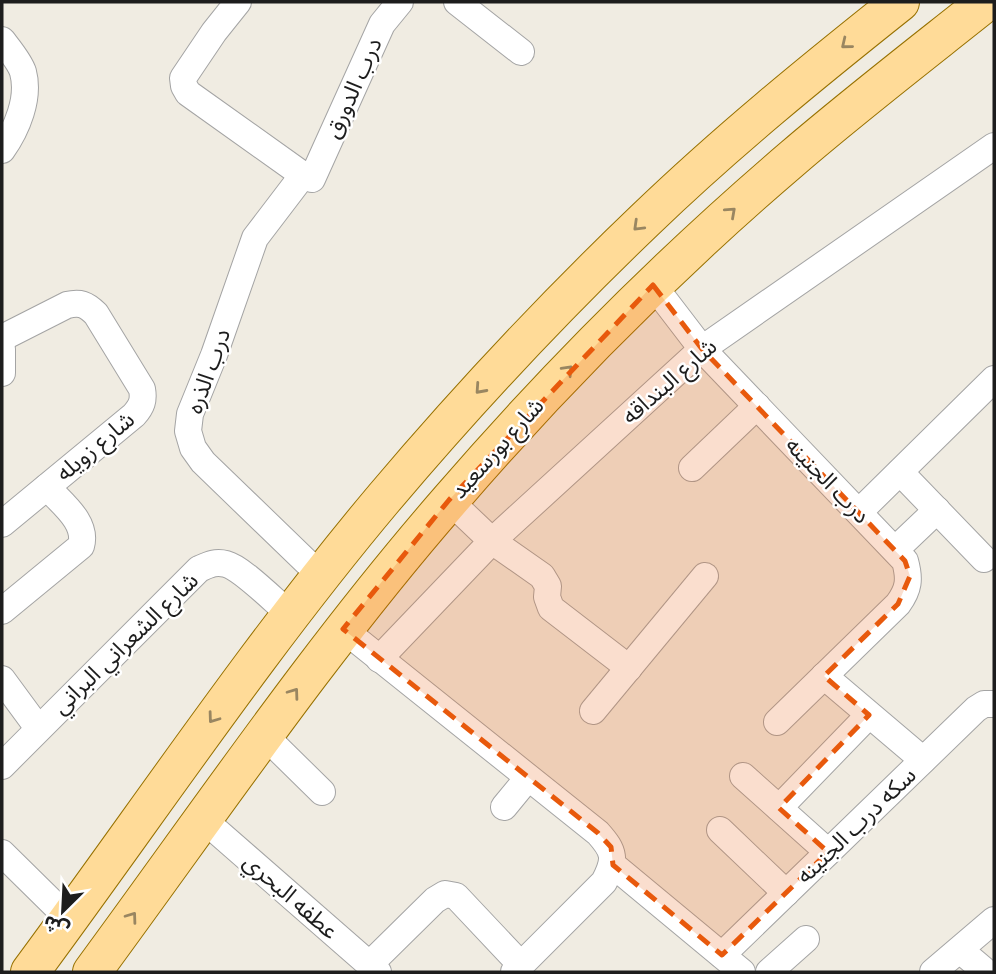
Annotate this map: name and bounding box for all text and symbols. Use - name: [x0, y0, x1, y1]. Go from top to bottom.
- street label: درب الدورق: [318, 33, 388, 143]
- one-way arrow: [842, 36, 854, 49]
- one-way arrow: [723, 208, 736, 221]
- one-way arrow: [634, 218, 647, 231]
- street label: درب الذره: [180, 325, 236, 417]
- street label: شارع البنداقه: [616, 332, 724, 432]
- one-way arrow: [559, 365, 572, 378]
- one-way arrow: [475, 381, 488, 394]
- street label: شارع بورسعيد: [444, 392, 552, 506]
- street label: شارع زويله: [50, 405, 142, 489]
- street label: درب الجنينه: [780, 431, 876, 529]
- street label: شارع الشعراني البراني: [46, 566, 206, 722]
- one-way arrow: [286, 688, 298, 701]
- one-way arrow: [209, 710, 222, 723]
- street label: سكه درب الجنينه: [790, 761, 922, 889]
- street label: عطفه البحري: [236, 847, 344, 947]
- north arrow: [28, 876, 98, 946]
- text: ش: [40, 910, 73, 942]
- one-way arrow: [124, 912, 137, 925]

